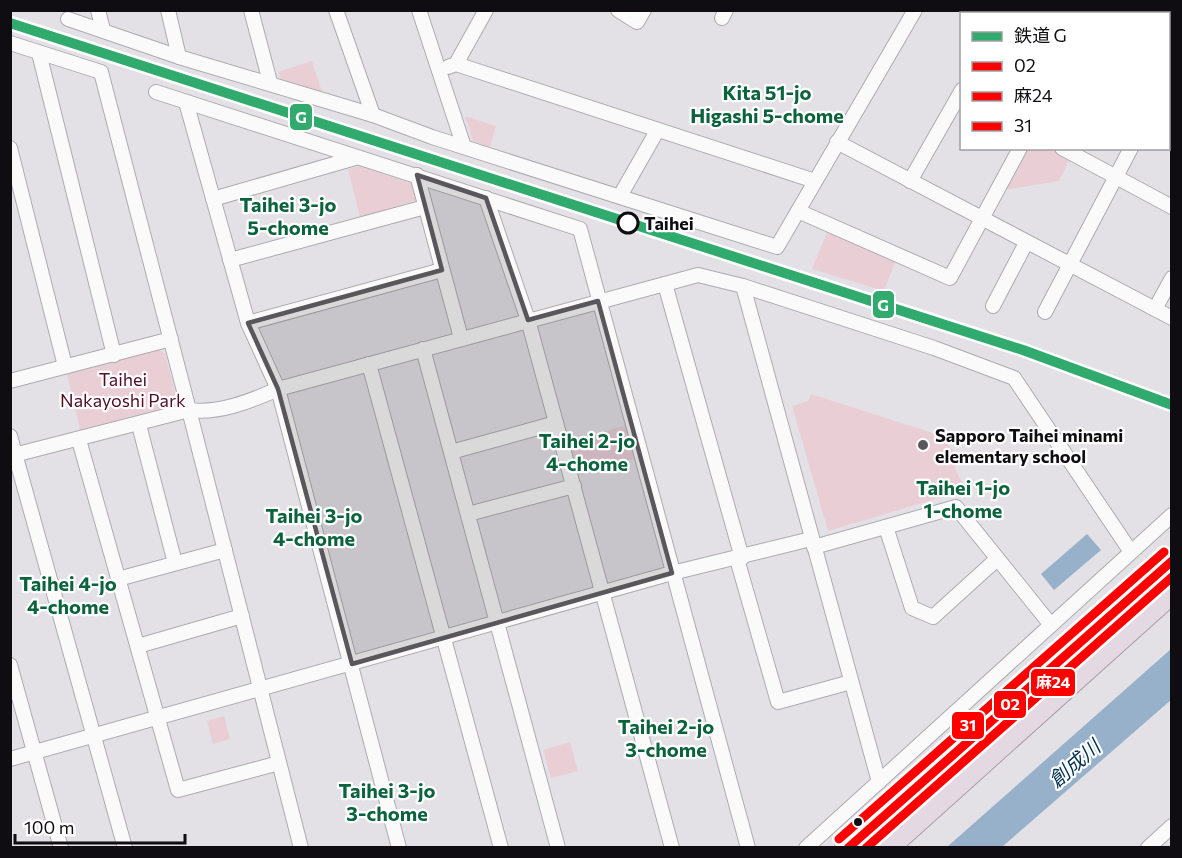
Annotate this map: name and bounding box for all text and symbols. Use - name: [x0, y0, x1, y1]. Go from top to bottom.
- legend: [960, 12, 1170, 150]
- text: 鉄道 G: [1014, 24, 1067, 46]
- text: 02: [1014, 54, 1036, 76]
- district label: Kita 51-jo Higashi 5-chome: [690, 80, 844, 127]
- text: 麻24: [1014, 84, 1053, 106]
- line badge: G: [289, 103, 313, 131]
- text: G: [295, 107, 307, 126]
- text: 31: [1014, 114, 1032, 136]
- district label: Taihei 3-jo 5-chome: [240, 192, 336, 239]
- marker: Taihei: [617, 212, 639, 234]
- place label: Taihei: [644, 212, 694, 234]
- line badge: G: [872, 290, 895, 319]
- text: G: [877, 295, 889, 314]
- park label: Taihei Nakayoshi Park: [60, 368, 186, 411]
- place label: Sapporo Taihei minami elementary school: [935, 424, 1123, 467]
- district label: Taihei 2-jo 4-chome: [539, 428, 635, 475]
- marker: Sapporo Taihei minami elementary school: [916, 438, 930, 452]
- district label: Taihei 1-jo 1-chome: [916, 475, 1010, 522]
- district label: Taihei 3-jo 4-chome: [266, 503, 362, 550]
- district label: Taihei 4-jo 4-chome: [19, 571, 117, 618]
- line badge: 麻24: [1030, 668, 1076, 697]
- text: 麻24: [1036, 672, 1071, 691]
- line badge: 02: [993, 690, 1027, 719]
- text: 02: [1000, 694, 1020, 713]
- line badge: 31: [951, 711, 985, 740]
- district label: Taihei 2-jo 3-chome: [618, 714, 714, 761]
- text: 31: [960, 715, 976, 734]
- water label: 創成川: [1043, 733, 1106, 792]
- district label: Taihei 3-jo 3-chome: [339, 778, 435, 825]
- scale bar: [15, 807, 184, 845]
- text: 100 m: [24, 816, 74, 838]
- unlabelled marker: [852, 816, 864, 828]

